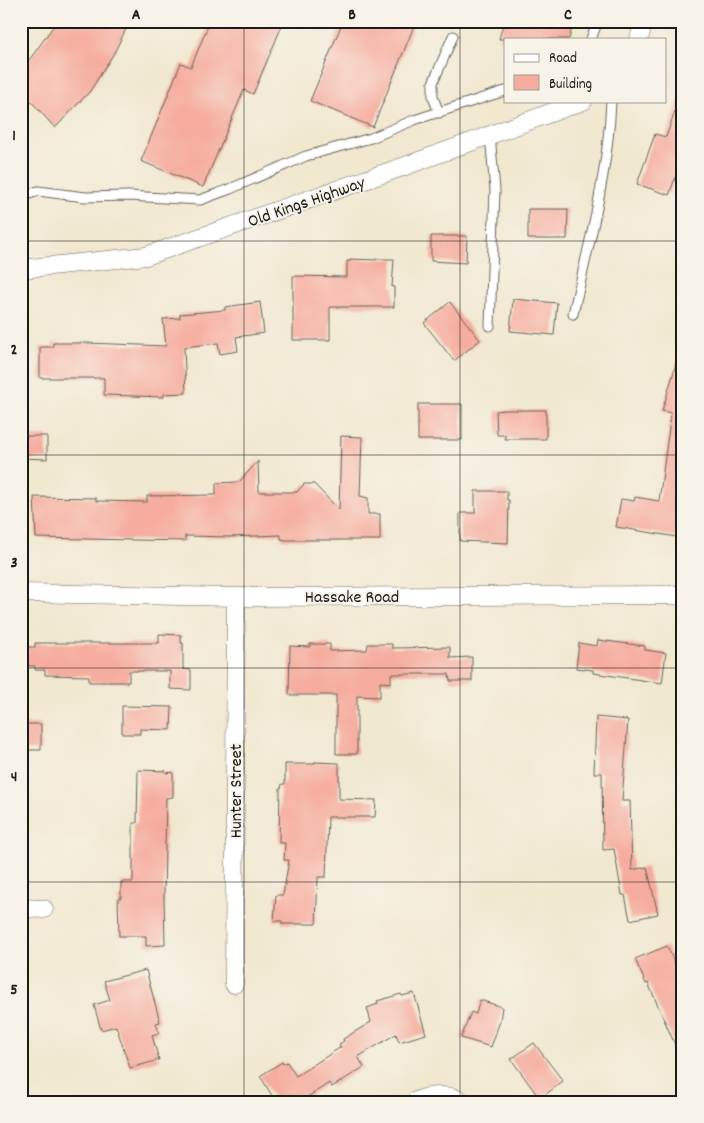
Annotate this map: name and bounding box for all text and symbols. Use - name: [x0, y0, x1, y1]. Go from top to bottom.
- text: A: [132, 4, 141, 27]
- text: B: [348, 4, 356, 27]
- text: C: [564, 4, 572, 27]
- legend: [504, 38, 666, 102]
- text: Road: [549, 48, 577, 70]
- text: Building: [549, 74, 592, 96]
- text: 1: [12, 125, 16, 148]
- street label: Old Kings Highway: [245, 171, 370, 235]
- text: 2: [11, 339, 18, 362]
- text: 3: [10, 552, 18, 575]
- street label: Hassake Road: [305, 586, 399, 611]
- street label: Hunter Street: [225, 743, 250, 838]
- text: 4: [11, 766, 17, 789]
- text: 5: [10, 979, 18, 1002]

